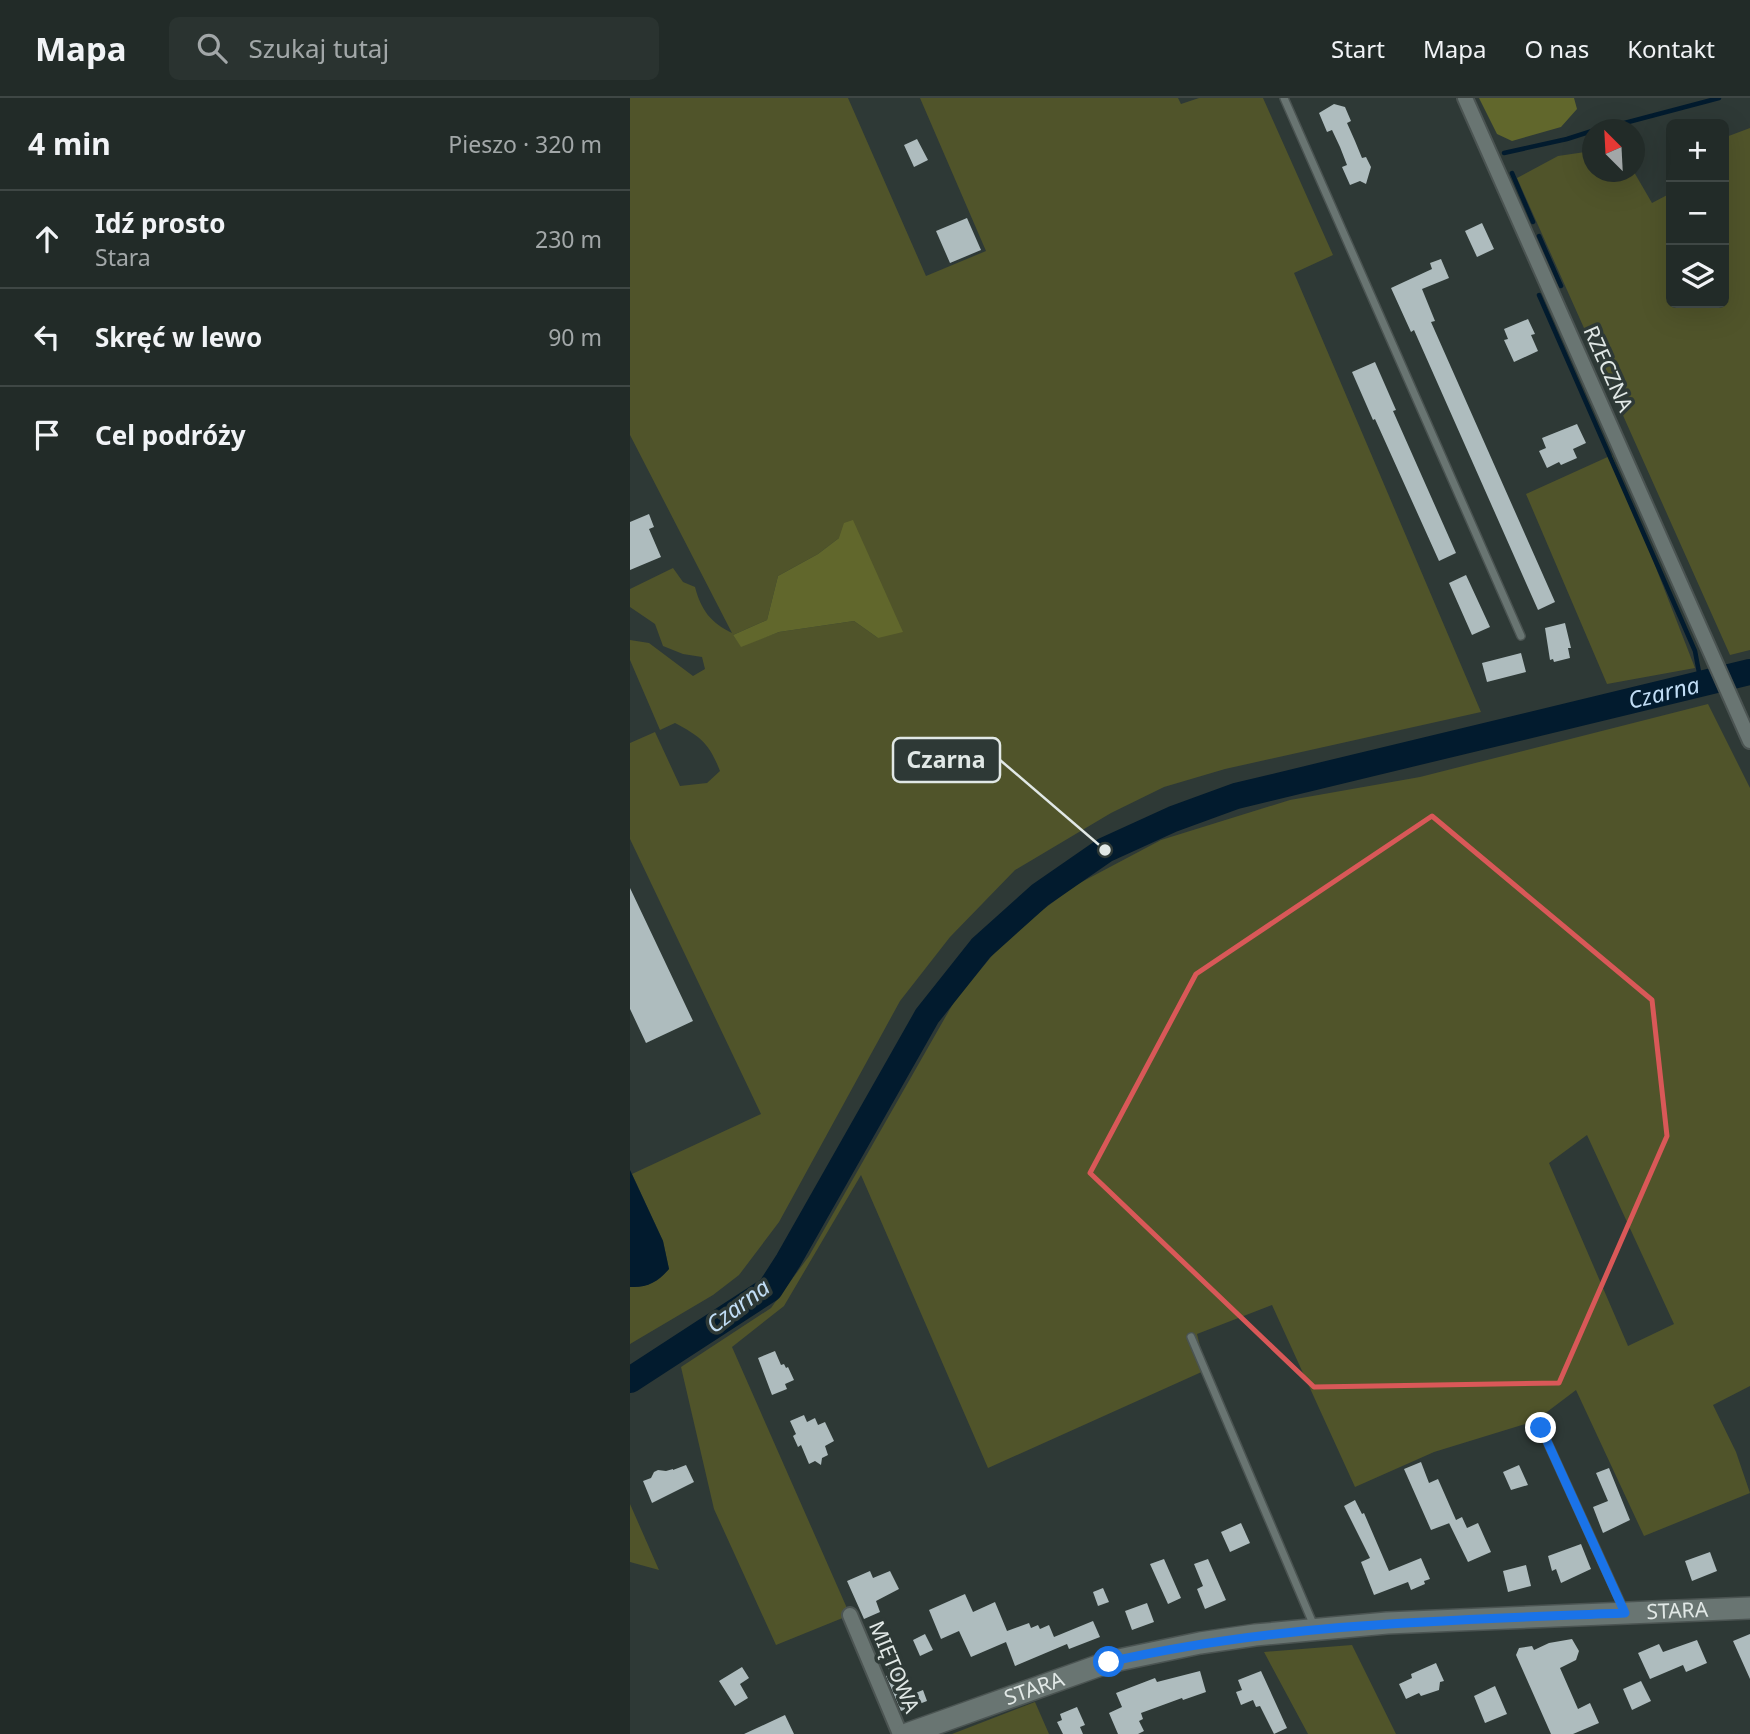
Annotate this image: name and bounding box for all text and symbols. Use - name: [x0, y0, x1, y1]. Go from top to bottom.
- search box: [169, 17, 659, 80]
- text: Mapa: [35, 26, 127, 71]
- icon: search: [193, 29, 231, 67]
- text: Szukaj tutaj: [249, 30, 389, 66]
- text: Start: [1331, 32, 1385, 65]
- text: Mapa: [1423, 32, 1486, 65]
- text: O nas: [1524, 32, 1589, 65]
- text: Kontakt: [1627, 32, 1715, 65]
- north arrow: [1582, 119, 1645, 182]
- map controls: [1666, 119, 1729, 308]
- button: +: [1666, 119, 1729, 182]
- text: 4 min: [28, 123, 111, 164]
- text: Pieszo · 320 m: [448, 128, 602, 160]
- button: −: [1666, 182, 1729, 245]
- text: Idź prosto: [95, 205, 226, 241]
- icon: ahead: [28, 220, 66, 258]
- text: 230 m: [535, 223, 602, 255]
- text: Stara: [95, 241, 151, 273]
- button: layers: [1666, 245, 1729, 308]
- icon: left: [28, 318, 66, 356]
- text: Skręć w lewo: [95, 319, 262, 355]
- text: 90 m: [548, 321, 602, 353]
- street label: RZECZNA: [1578, 321, 1641, 417]
- icon: arrive: [28, 416, 66, 454]
- text: Cel podróży: [95, 417, 246, 453]
- water label: Czarna: [1625, 668, 1702, 716]
- callout: Czarna: [893, 738, 1000, 782]
- text: Czarna: [907, 743, 985, 775]
- water label: Czarna: [699, 1271, 776, 1340]
- route end: [1525, 1412, 1556, 1443]
- street label: STARA: [1646, 1595, 1709, 1625]
- street label: MIĘTOWA: [863, 1616, 927, 1717]
- route start: [1093, 1646, 1124, 1677]
- street label: STARA: [1000, 1664, 1068, 1711]

